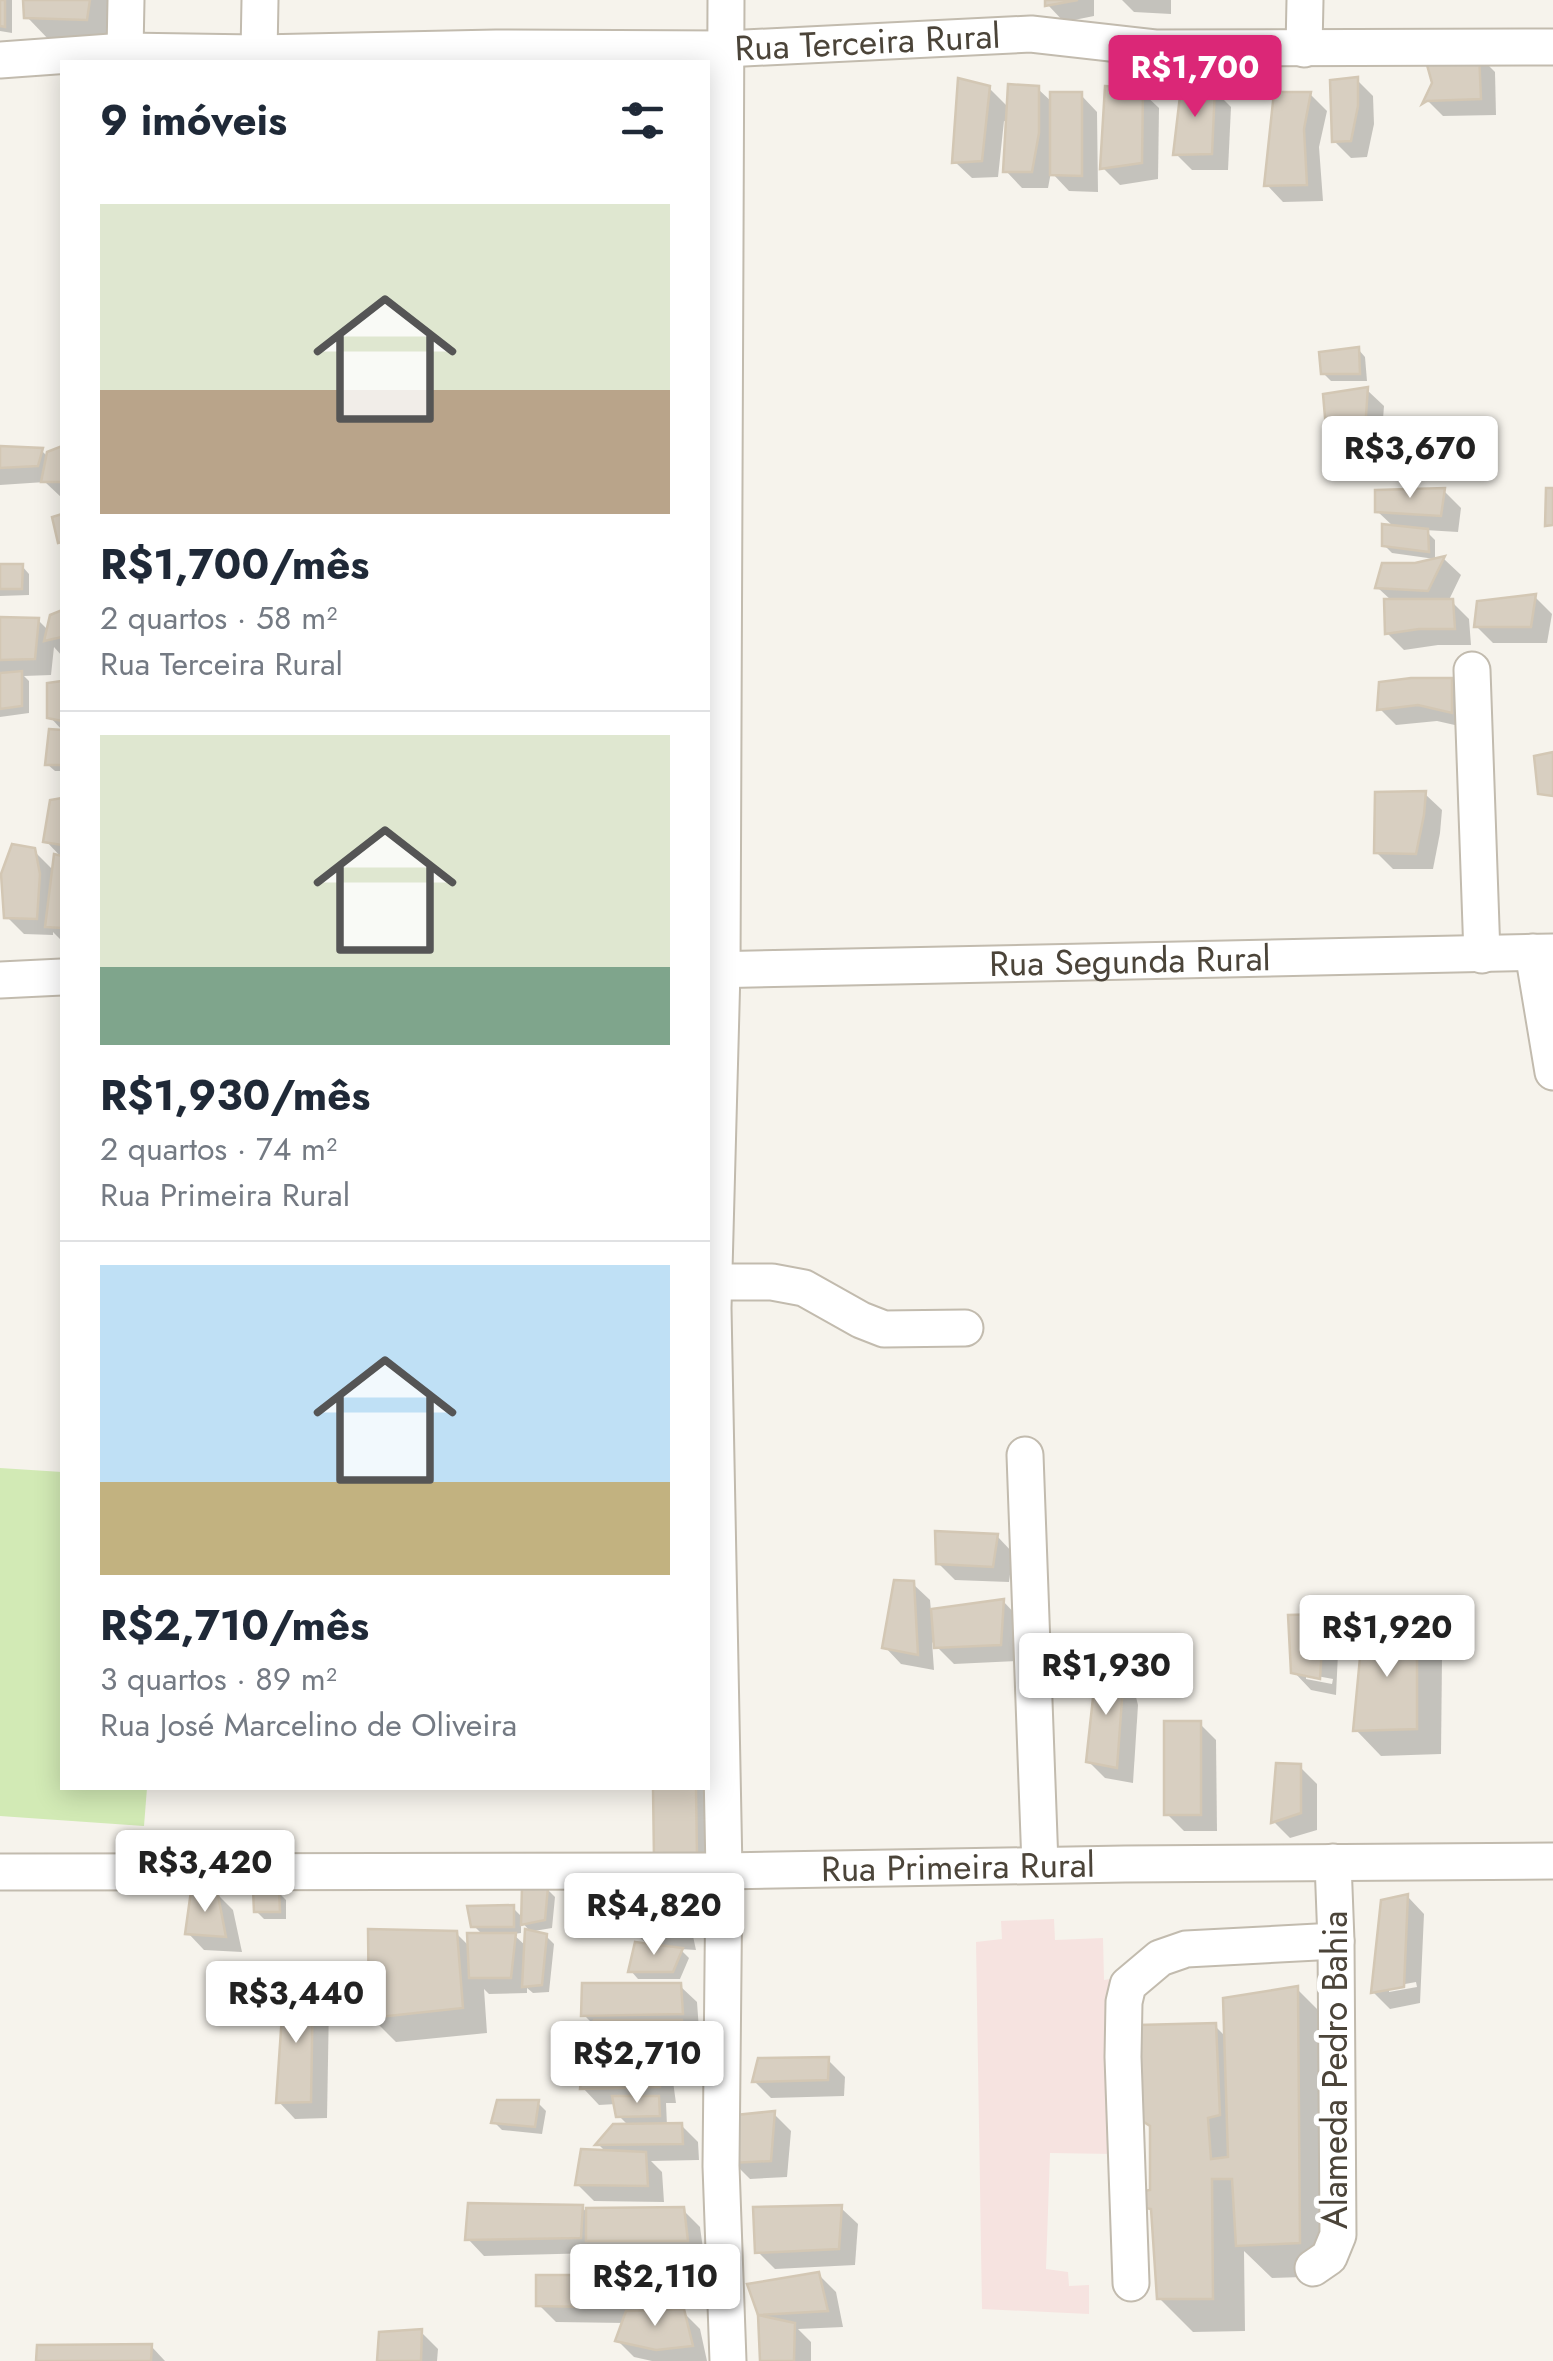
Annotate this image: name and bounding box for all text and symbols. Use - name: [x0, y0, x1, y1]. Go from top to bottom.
- street label: Rua Terceira Rural: [733, 11, 1001, 73]
- pin: R$1,700: [1103, 35, 1287, 120]
- text: R$1,700: [1131, 44, 1259, 90]
- text: 9 imóveis: [100, 90, 287, 151]
- icon: filters: [615, 93, 670, 148]
- icon: home: [295, 269, 475, 449]
- pin: R$3,670: [1318, 416, 1502, 501]
- text: R$3,670: [1344, 425, 1476, 471]
- text: R$1,700/mês: [100, 534, 369, 595]
- text: 2 quartos · 58 m²: [100, 595, 337, 641]
- text: Rua Terceira Rural: [100, 641, 343, 687]
- icon: home: [295, 800, 475, 980]
- street label: Rua Segunda Rural: [989, 933, 1271, 989]
- text: R$1,930/mês: [100, 1065, 371, 1126]
- text: 2 quartos · 74 m²: [100, 1126, 337, 1172]
- text: Rua Primeira Rural: [100, 1172, 350, 1218]
- icon: home: [295, 1330, 475, 1510]
- text: R$2,710/mês: [100, 1595, 369, 1656]
- pin: R$1,920: [1295, 1595, 1479, 1680]
- text: R$1,920: [1322, 1604, 1452, 1650]
- pin: R$1,930: [1014, 1633, 1198, 1718]
- text: R$1,930: [1041, 1642, 1171, 1688]
- text: 3 quartos · 89 m²: [100, 1656, 337, 1702]
- text: Rua José Marcelino de Oliveira: [100, 1702, 517, 1748]
- pin: R$3,420: [113, 1830, 297, 1915]
- text: R$3,420: [138, 1839, 272, 1885]
- street label: Rua Primeira Rural: [821, 1840, 1095, 1894]
- pin: R$4,820: [562, 1873, 746, 1958]
- text: R$4,820: [586, 1882, 722, 1928]
- street label: Alameda Pedro Bahia: [1310, 1911, 1360, 2229]
- pin: R$3,440: [204, 1961, 388, 2046]
- text: R$3,440: [228, 1970, 364, 2016]
- pin: R$2,710: [545, 2021, 729, 2106]
- text: R$2,710: [573, 2030, 701, 2076]
- pin: R$2,110: [563, 2244, 747, 2329]
- text: R$2,110: [592, 2253, 718, 2299]

